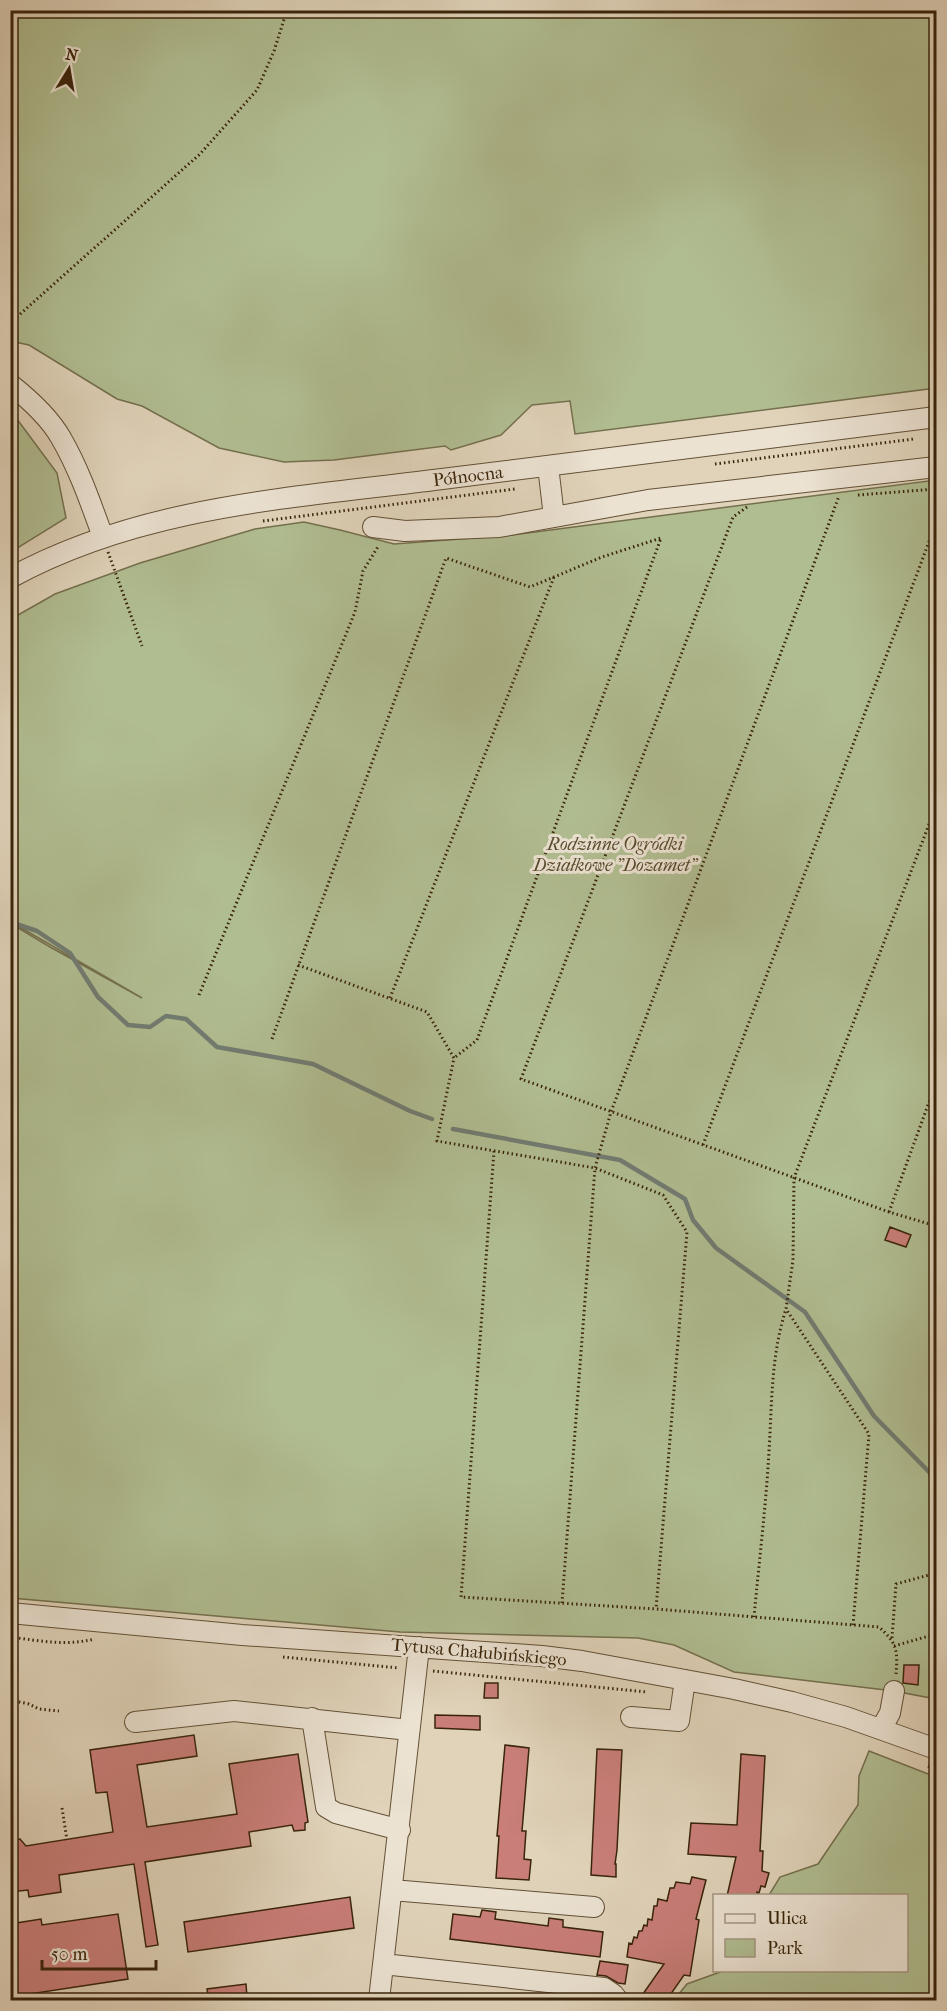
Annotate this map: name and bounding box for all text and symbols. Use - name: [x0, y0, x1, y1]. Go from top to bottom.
- north arrow: [39, 39, 99, 99]
- text: N: [64, 44, 80, 65]
- street label: Północna: [432, 462, 505, 491]
- park label: Rodzinne Ogródki Działkowe "Dozamet": [532, 834, 699, 876]
- street label: Tytusa Chałubińskiego: [390, 1634, 568, 1671]
- legend: [713, 1894, 908, 1972]
- text: Ulica: [767, 1908, 808, 1929]
- scale bar: [42, 1933, 156, 1971]
- text: Park: [767, 1938, 804, 1959]
- text: 50 m: [51, 1944, 88, 1965]

